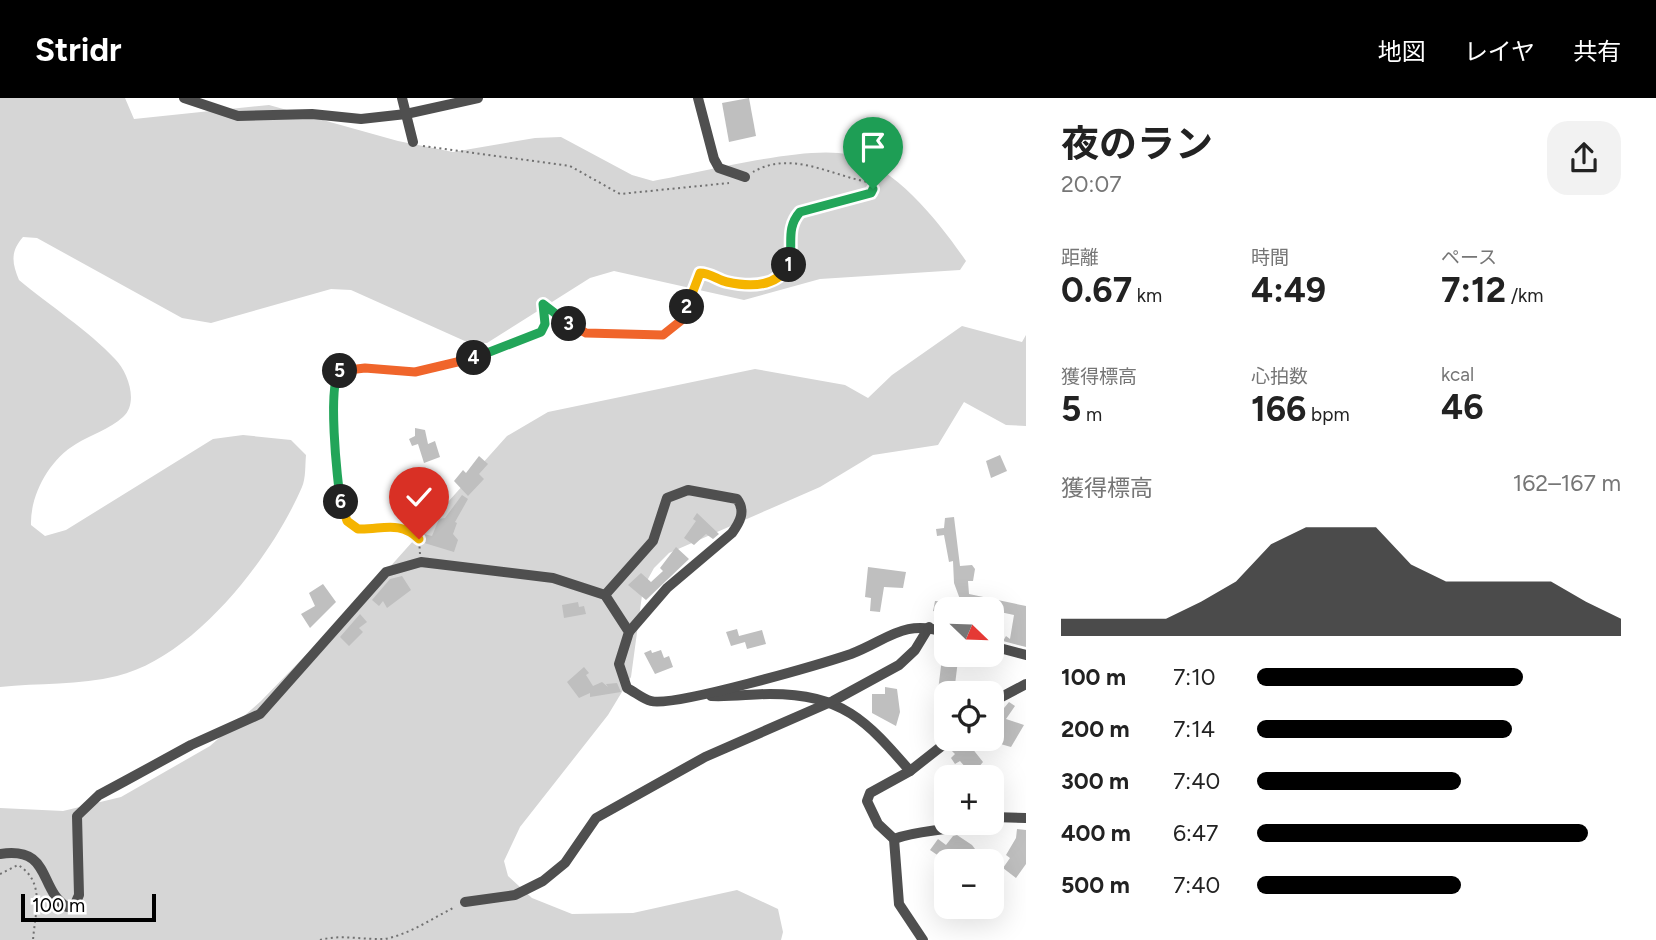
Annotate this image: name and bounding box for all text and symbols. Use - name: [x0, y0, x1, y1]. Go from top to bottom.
- text: Stridr: [35, 30, 122, 69]
- text: 地図: [1378, 37, 1426, 66]
- text: レイヤ: [1464, 37, 1535, 66]
- text: 共有: [1573, 37, 1621, 66]
- pin: [843, 117, 903, 189]
- text: 夜のラン: [1061, 121, 1213, 167]
- button: share: [1547, 121, 1621, 195]
- icon: arrive: [854, 128, 892, 166]
- text: 20:07: [1061, 170, 1122, 198]
- text: 距離: [1061, 246, 1099, 269]
- text: 時間: [1251, 246, 1289, 269]
- text: ペース: [1441, 246, 1497, 269]
- pin: 1: [772, 248, 806, 282]
- text: 1: [784, 253, 793, 276]
- text: 0.67: [1061, 269, 1132, 311]
- text: 4:49: [1251, 269, 1326, 311]
- text: 7:12: [1441, 269, 1506, 311]
- text: km: [1132, 284, 1162, 307]
- text: /km: [1506, 284, 1544, 307]
- pin: 2: [670, 290, 704, 325]
- text: 2: [681, 295, 692, 318]
- pin: 3: [552, 306, 586, 342]
- text: 3: [563, 312, 574, 335]
- pin: 4: [456, 341, 491, 376]
- text: 4: [467, 346, 480, 369]
- pin: 5: [322, 354, 358, 388]
- text: 5: [334, 359, 345, 382]
- text: kcal: [1441, 363, 1474, 386]
- text: 獲得標高: [1061, 365, 1137, 388]
- text: 心拍数: [1251, 365, 1308, 388]
- text: 46: [1441, 386, 1483, 428]
- text: 5: [1061, 388, 1081, 430]
- text: 166: [1251, 388, 1306, 430]
- text: m: [1081, 403, 1102, 426]
- text: bpm: [1306, 403, 1350, 426]
- pin: [389, 467, 449, 539]
- text: 162–167 m: [1513, 469, 1621, 497]
- text: 獲得標高: [1061, 474, 1153, 502]
- icon: check: [400, 478, 438, 516]
- pin: 6: [324, 484, 358, 520]
- text: 6: [335, 490, 346, 513]
- north arrow: [934, 597, 1004, 667]
- map controls: [934, 597, 1004, 919]
- text: 100 m: [1061, 663, 1126, 691]
- text: 7:10: [1173, 663, 1215, 691]
- button: locate: [934, 681, 1004, 751]
- text: 200 m: [1061, 715, 1130, 743]
- text: 7:14: [1173, 715, 1215, 743]
- button: +: [934, 765, 1004, 835]
- text: 300 m: [1061, 767, 1129, 795]
- text: 7:40: [1173, 767, 1220, 795]
- text: 400 m: [1061, 819, 1131, 847]
- text: 6:47: [1173, 819, 1218, 847]
- button: −: [934, 849, 1004, 919]
- text: 500 m: [1061, 871, 1130, 899]
- text: 7:40: [1173, 871, 1220, 899]
- scale bar: [21, 891, 156, 923]
- text: 100 m: [32, 894, 85, 917]

